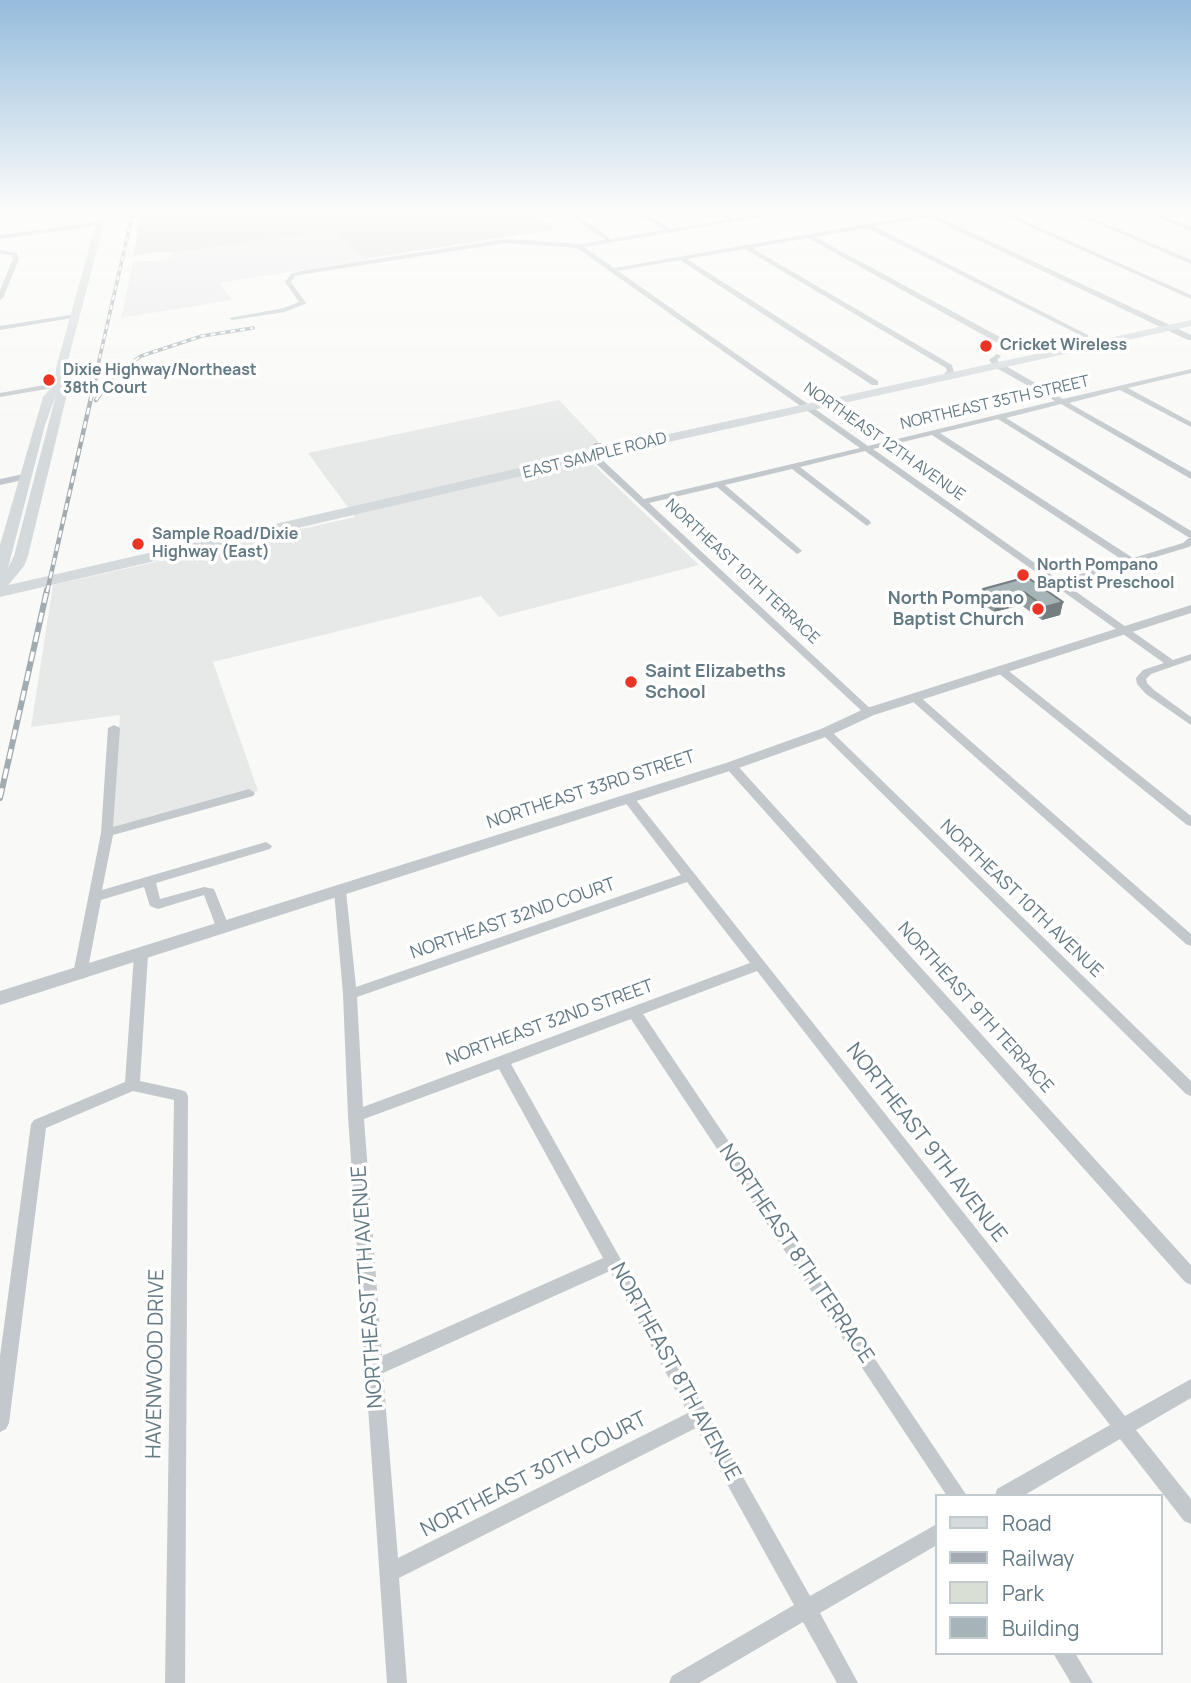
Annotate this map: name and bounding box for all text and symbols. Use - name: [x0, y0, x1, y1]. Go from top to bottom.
- place label: Cricket Wireless: [1000, 336, 1127, 356]
- marker: Cricket Wireless: [978, 338, 994, 354]
- place label: Dixie Highway/Northeast 38th Court: [63, 361, 257, 399]
- marker: Dixie Highway/Northeast 38th Court: [41, 372, 57, 388]
- street label: NORTHEAST 35TH STREET: [898, 372, 1092, 434]
- street label: NORTHEAST 12TH AVENUE: [800, 379, 968, 505]
- street label: EAST SAMPLE ROAD: [521, 429, 669, 483]
- street label: NORTHEAST 10TH TERRACE: [661, 496, 823, 648]
- place label: Sample Road/Dixie Highway (East): [152, 525, 298, 563]
- marker: Sample Road/Dixie Highway (East): [130, 536, 146, 552]
- place label: North Pompano Baptist Preschool: [1037, 556, 1175, 594]
- marker: North Pompano Baptist Preschool: [1015, 567, 1031, 583]
- place label: North Pompano Baptist Church: [888, 588, 1024, 630]
- marker: North Pompano Baptist Church: [1030, 601, 1046, 617]
- place label: Saint Elizabeths School: [645, 661, 786, 704]
- marker: Saint Elizabeths School: [623, 674, 639, 690]
- street label: NORTHEAST 33RD STREET: [484, 746, 698, 834]
- street label: NORTHEAST 10TH AVENUE: [935, 816, 1107, 982]
- street label: NORTHEAST 32ND COURT: [408, 874, 618, 964]
- street label: NORTHEAST 9TH TERRACE: [893, 918, 1057, 1098]
- street label: NORTHEAST 32ND STREET: [443, 975, 657, 1071]
- street label: NORTHEAST 9TH AVENUE: [840, 1038, 1012, 1248]
- street label: NORTHEAST 8TH TERRACE: [713, 1140, 879, 1368]
- street label: NORTHEAST 7TH AVENUE: [347, 1165, 389, 1409]
- street label: NORTHEAST 8TH AVENUE: [605, 1259, 745, 1485]
- street label: HAVENWOOD DRIVE: [142, 1269, 170, 1459]
- street label: NORTHEAST 30TH COURT: [417, 1407, 651, 1543]
- legend: [936, 1494, 1163, 1655]
- text: Road: [1002, 1509, 1052, 1537]
- text: Railway: [1002, 1544, 1074, 1572]
- text: Park: [1002, 1579, 1044, 1607]
- text: Building: [1002, 1614, 1079, 1642]

